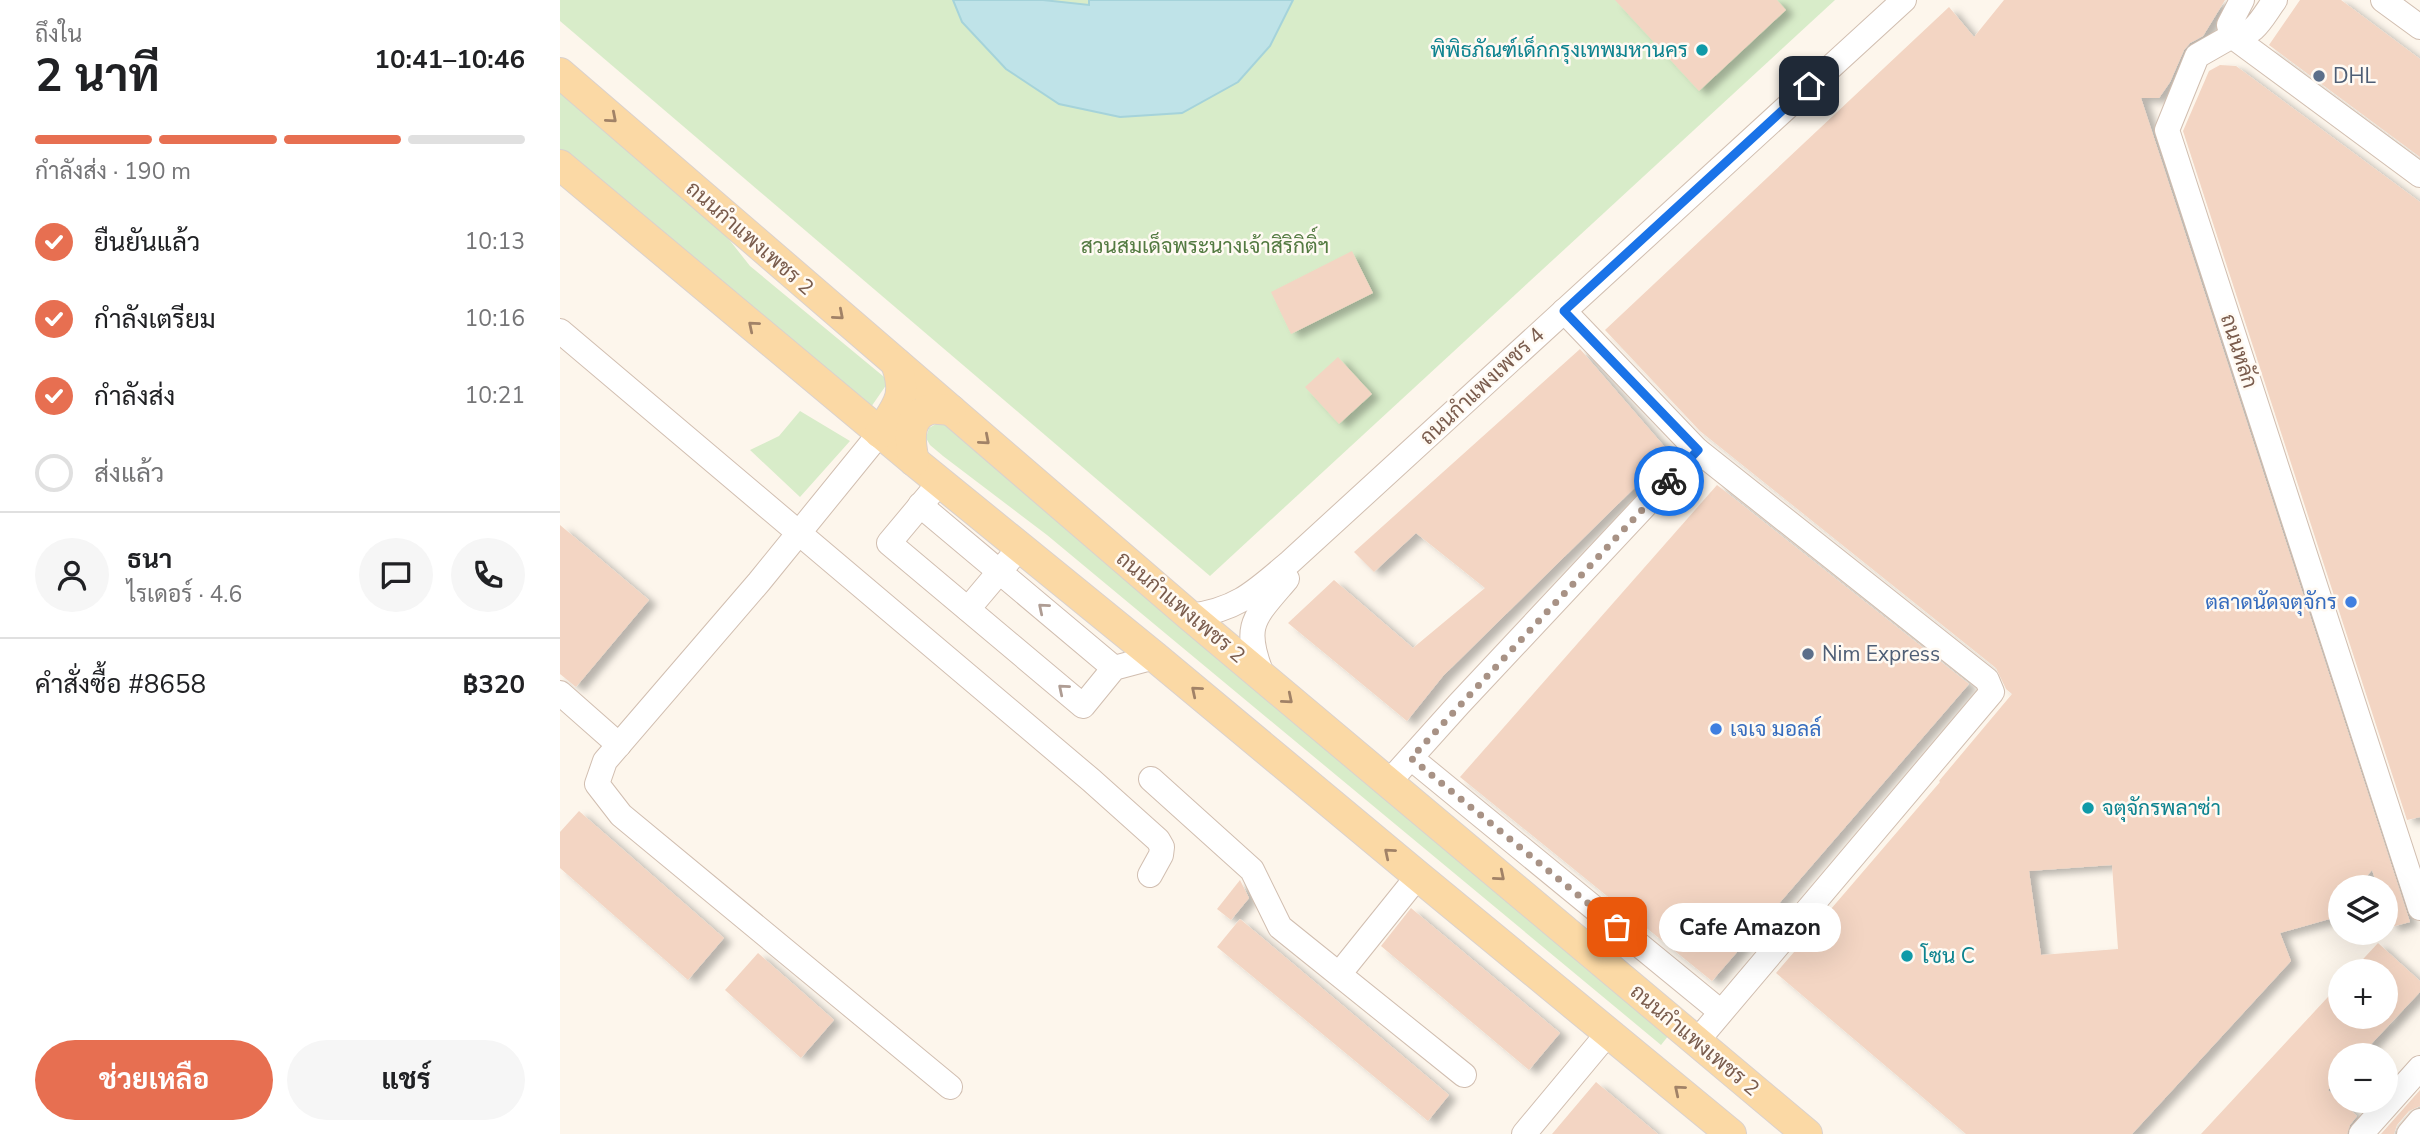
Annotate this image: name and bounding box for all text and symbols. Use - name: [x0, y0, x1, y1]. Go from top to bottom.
- text: ถึงใน: [35, 19, 82, 50]
- place label: พิพิธภัณฑ์เด็กกรุงเทพมหานคร: [1430, 35, 1688, 64]
- text: 10:41–10:46: [374, 42, 525, 77]
- marker: พิพิธภัณฑ์เด็กกรุงเทพมหานคร: [1694, 42, 1710, 58]
- text: 2 นาที: [35, 44, 160, 107]
- pin: [1779, 56, 1839, 116]
- place label: DHL: [2333, 62, 2377, 90]
- icon: home: [1790, 67, 1828, 105]
- marker: DHL: [2311, 68, 2327, 84]
- one-way arrow: [603, 110, 616, 122]
- text: กำลังส่ง · 190 m: [35, 156, 191, 187]
- street label: ถนนกำแพงเพชร 2: [680, 175, 820, 301]
- icon: check: [35, 223, 73, 261]
- text: ยืนยันแล้ว: [94, 225, 200, 260]
- text: 10:13: [465, 226, 525, 257]
- park label: สวนสมเด็จพระนางเจ้าสิริกิติ์ฯ: [1081, 226, 1329, 260]
- icon: check: [35, 300, 73, 338]
- text: กำลังเตรียม: [94, 302, 216, 337]
- text: 10:16: [465, 303, 525, 334]
- one-way arrow: [831, 307, 844, 319]
- street label: ถนนหลัก: [2214, 310, 2264, 392]
- street label: ถนนกำแพงเพชร 4: [1414, 321, 1550, 451]
- one-way arrow: [748, 322, 761, 334]
- icon: check: [35, 377, 73, 415]
- text: กำลังส่ง: [94, 379, 175, 414]
- text: 10:21: [465, 380, 525, 411]
- one-way arrow: [977, 431, 990, 444]
- courier: [1634, 446, 1704, 516]
- text: ส่งแล้ว: [94, 456, 164, 491]
- icon: bike: [1650, 462, 1688, 500]
- button: person: [35, 538, 109, 612]
- button: chat: [359, 538, 433, 612]
- button: phone: [451, 538, 525, 612]
- text: ธนา: [127, 542, 172, 577]
- street label: ถนนกำแพงเพชร 2: [1110, 545, 1252, 669]
- text: ไรเดอร์ · 4.6: [127, 579, 242, 610]
- place label: ตลาดนัดจตุจักร: [2205, 588, 2337, 616]
- marker: ตลาดนัดจตุจักร: [2343, 594, 2359, 610]
- one-way arrow: [1038, 604, 1051, 616]
- place label: Nim Express: [1822, 640, 1940, 668]
- marker: Nim Express: [1800, 646, 1816, 662]
- text: คำสั่งซื้อ #8658: [35, 667, 206, 702]
- text: ฿320: [463, 667, 525, 702]
- one-way arrow: [1059, 685, 1072, 697]
- one-way arrow: [1191, 687, 1204, 699]
- one-way arrow: [1280, 691, 1293, 703]
- place label: เจเจ มอลล์: [1730, 715, 1821, 743]
- marker: เจเจ มอลล์: [1708, 721, 1724, 737]
- place label: จตุจักรพลาซ่า: [2102, 794, 2221, 822]
- marker: จตุจักรพลาซ่า: [2080, 800, 2096, 816]
- one-way arrow: [1385, 849, 1398, 861]
- one-way arrow: [1492, 868, 1505, 880]
- map controls: [2328, 875, 2398, 1113]
- button: layers: [2328, 875, 2398, 945]
- pin: [1587, 897, 1647, 957]
- callout: Cafe Amazon: [1659, 902, 1841, 951]
- icon: bag: [1598, 908, 1636, 946]
- text: Cafe Amazon: [1679, 912, 1821, 943]
- place label: โซน C: [1920, 942, 1975, 970]
- marker: โซน C: [1899, 948, 1915, 964]
- button: +: [2328, 959, 2398, 1029]
- street label: ถนนกำแพงเพชร 2: [1624, 978, 1766, 1102]
- button: ช่วยเหลือ: [35, 1040, 273, 1120]
- button: แชร์: [287, 1040, 525, 1120]
- button: −: [2328, 1043, 2398, 1113]
- one-way arrow: [1674, 1086, 1687, 1098]

